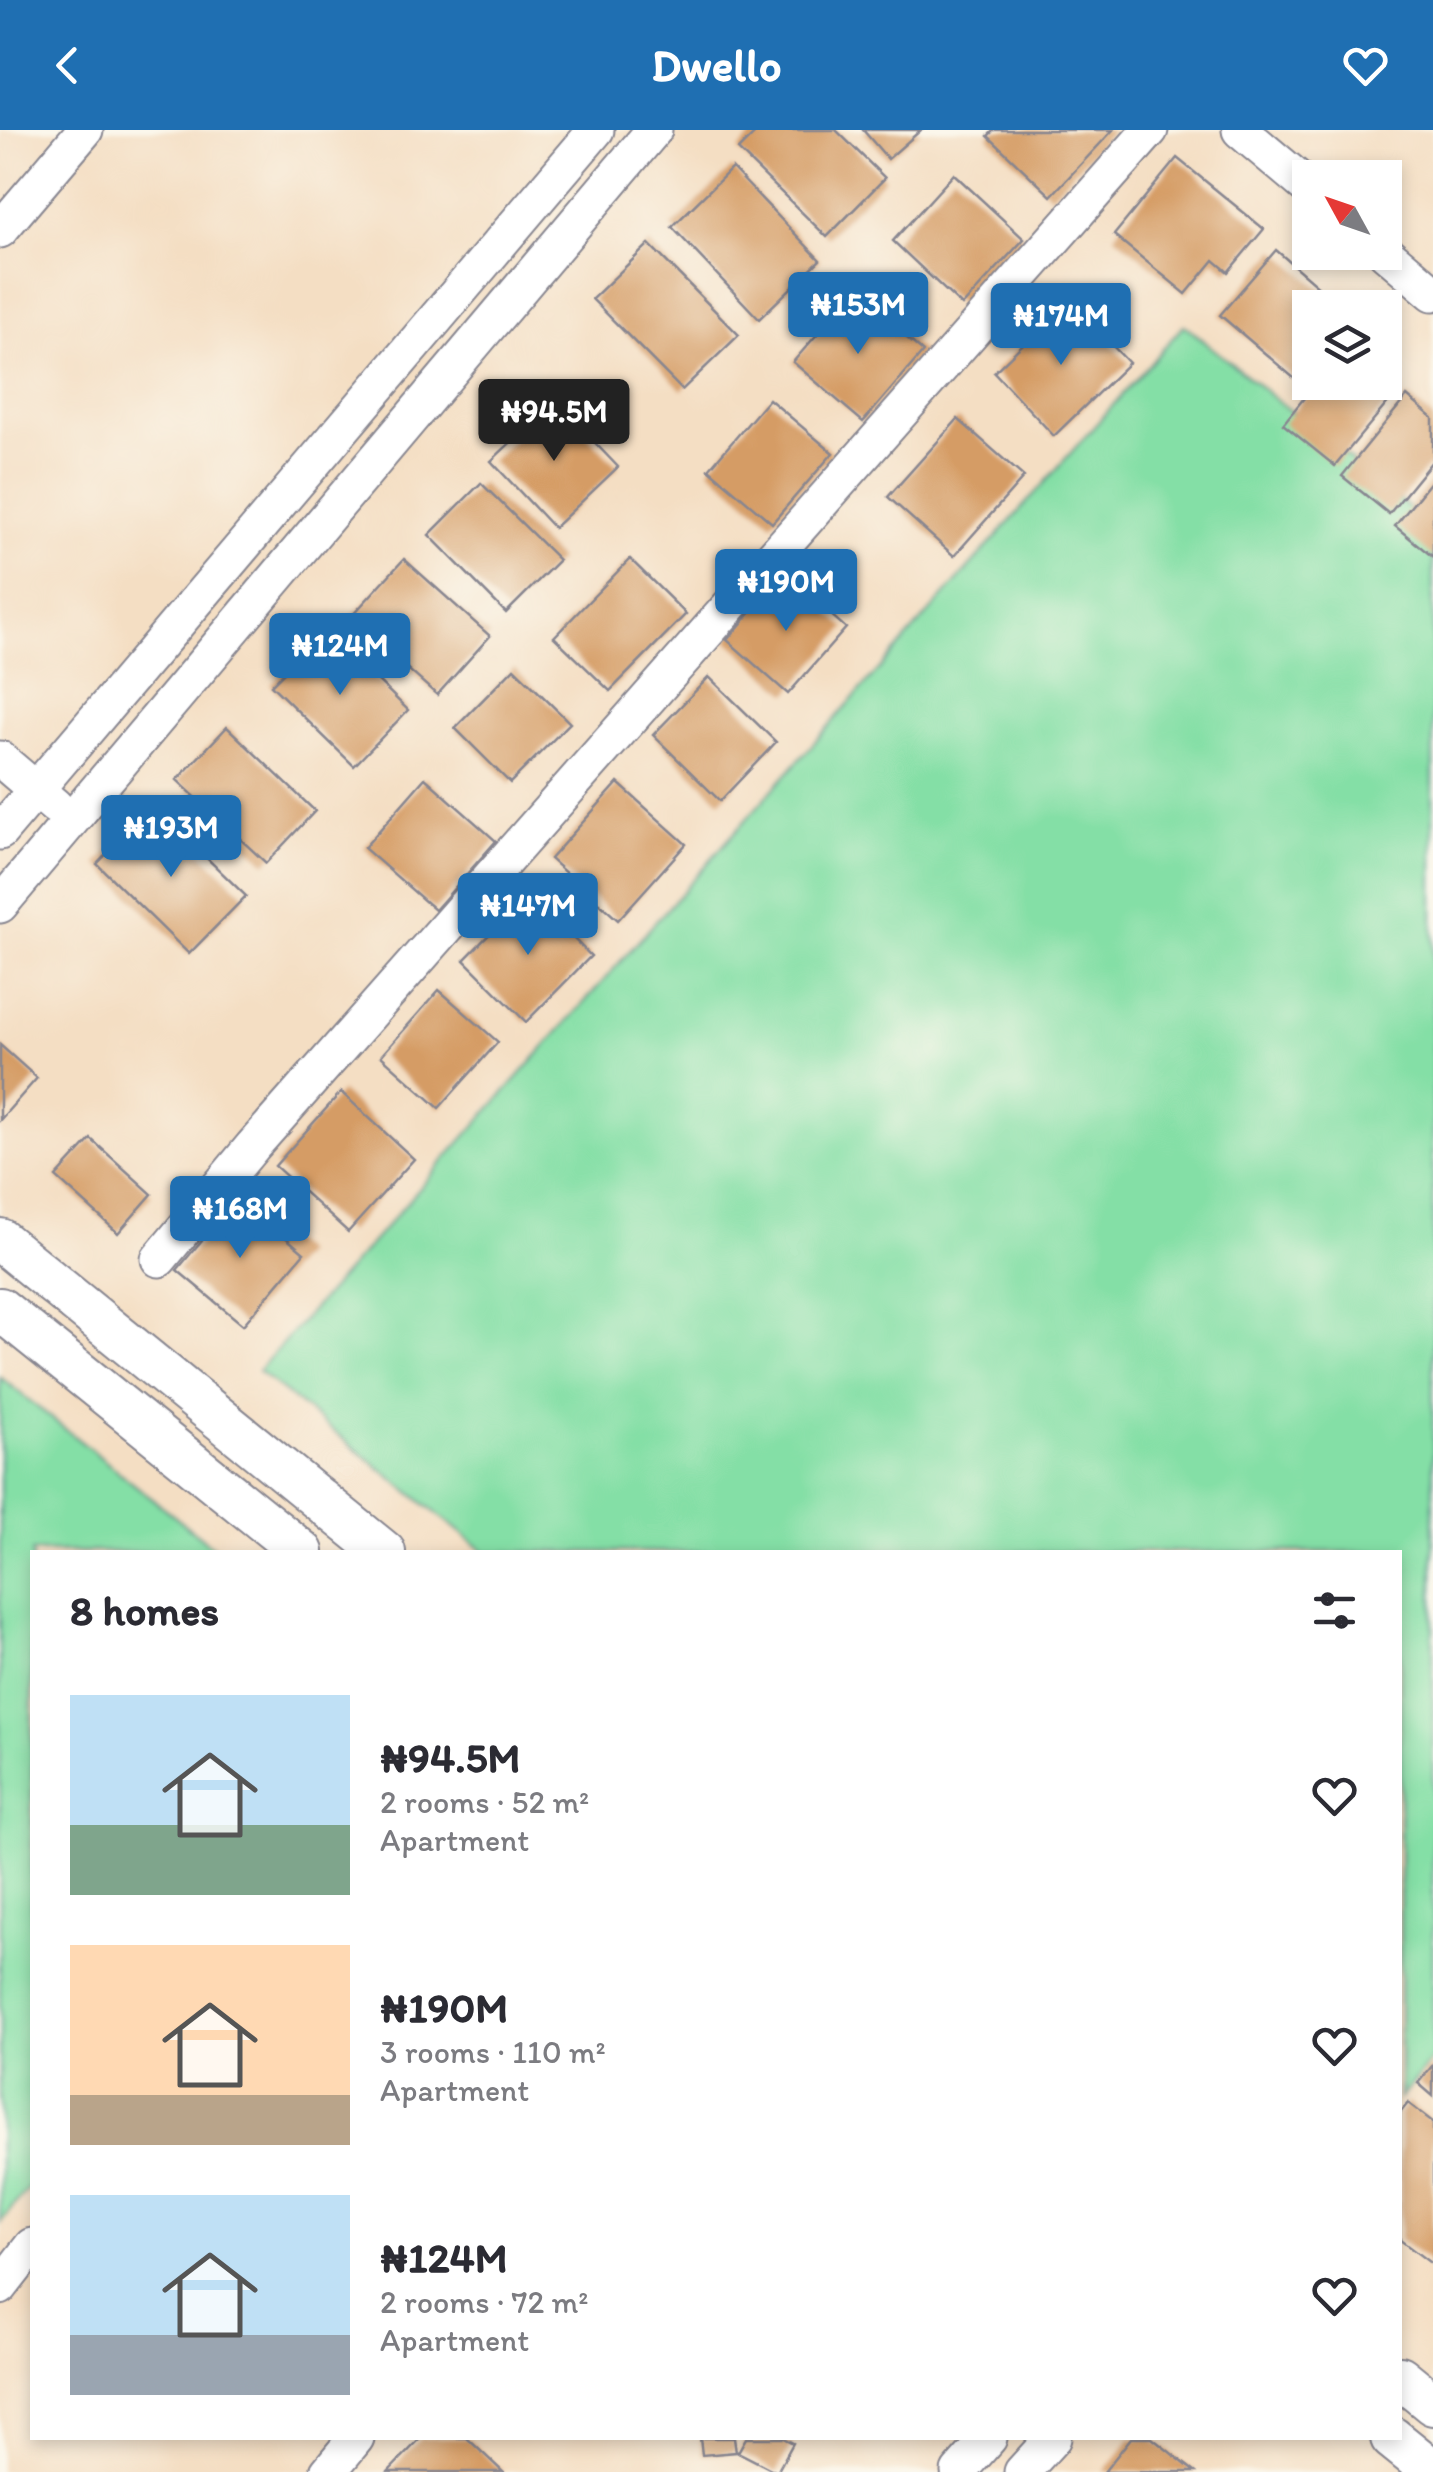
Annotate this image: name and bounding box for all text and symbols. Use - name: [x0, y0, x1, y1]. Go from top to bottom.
- icon: back: [40, 38, 95, 93]
- text: Dwello: [651, 38, 782, 92]
- icon: heart: [1338, 38, 1393, 93]
- north arrow: [1292, 160, 1402, 270]
- map controls: [1292, 160, 1402, 400]
- pin: ₦153M: [788, 272, 928, 357]
- pin: ₦174M: [991, 283, 1131, 368]
- text: ₦153M: [810, 285, 906, 323]
- button: layers: [1292, 290, 1402, 400]
- text: ₦174M: [1013, 296, 1109, 334]
- pin: ₦94.5M: [473, 379, 635, 464]
- text: ₦94.5M: [500, 392, 608, 430]
- pin: ₦190M: [716, 549, 856, 634]
- text: ₦190M: [737, 562, 835, 600]
- pin: ₦124M: [270, 613, 410, 698]
- text: ₦124M: [291, 626, 389, 664]
- pin: ₦193M: [101, 795, 241, 880]
- text: ₦193M: [123, 808, 219, 846]
- pin: ₦147M: [458, 873, 598, 958]
- text: ₦147M: [480, 886, 576, 924]
- pin: ₦168M: [170, 1176, 310, 1261]
- text: ₦168M: [192, 1189, 288, 1227]
- icon: filters: [1307, 1583, 1362, 1638]
- text: 8 homes: [70, 1585, 219, 1636]
- text: ₦94.5M: [380, 1732, 521, 1783]
- icon: home: [150, 1735, 270, 1855]
- icon: heart: [1307, 1768, 1362, 1823]
- text: 2 rooms · 52 m²: [380, 1783, 589, 1821]
- text: Apartment: [380, 1821, 529, 1859]
- text: ₦190M: [380, 1982, 508, 2033]
- icon: home: [150, 1985, 270, 2105]
- icon: heart: [1307, 2018, 1362, 2073]
- text: 3 rooms · 110 m²: [380, 2033, 606, 2071]
- text: Apartment: [380, 2071, 529, 2109]
- text: ₦124M: [380, 2232, 508, 2283]
- icon: home: [150, 2235, 270, 2355]
- icon: heart: [1307, 2268, 1362, 2323]
- text: 2 rooms · 72 m²: [380, 2283, 588, 2321]
- text: Apartment: [380, 2321, 529, 2359]

